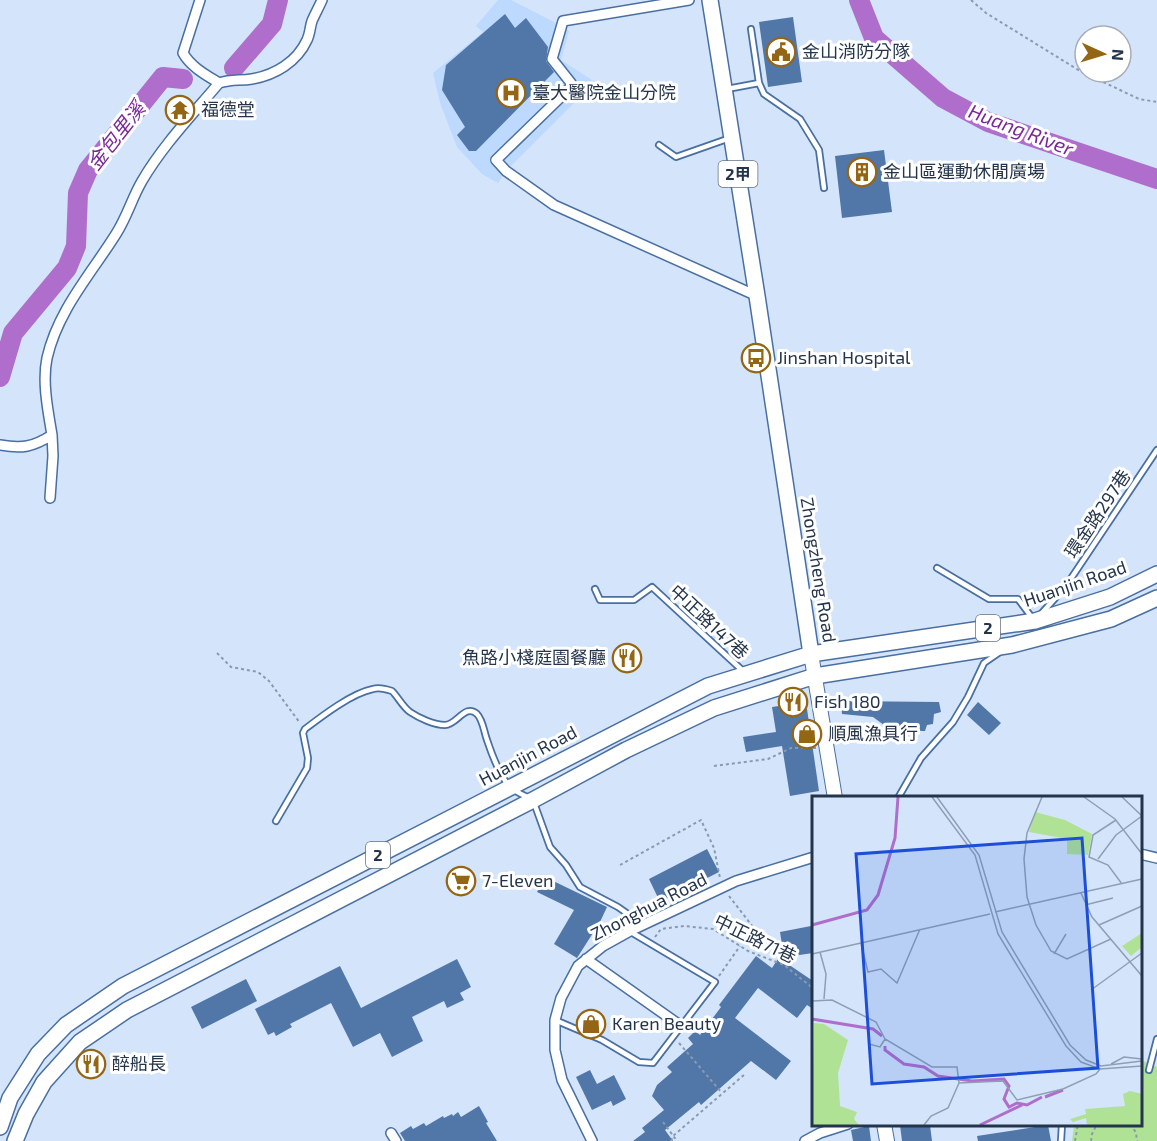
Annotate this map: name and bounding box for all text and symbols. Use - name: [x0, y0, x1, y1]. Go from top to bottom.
- north arrow: [1073, 24, 1133, 84]
- public building icon: 金山消防分隊: [765, 36, 797, 68]
- place label: 金山消防分隊: [802, 40, 910, 62]
- text: N: [1109, 49, 1128, 62]
- hospital icon: 臺大醫院金山分院: [495, 77, 527, 109]
- place label: 臺大醫院金山分院: [532, 81, 676, 103]
- water label: 金包里溪: [81, 94, 151, 174]
- temple icon: 福德堂: [164, 94, 196, 126]
- place label: 福德堂: [201, 98, 255, 120]
- water label: Huang River: [966, 98, 1078, 160]
- building icon: 金山區運動休閒廣場: [846, 156, 878, 188]
- place label: 金山區運動休閒廣場: [883, 160, 1045, 182]
- road number: 2甲: [718, 161, 758, 187]
- bus stop icon: Jinshan Hospital: [740, 342, 772, 374]
- place label: Jinshan Hospital: [777, 346, 911, 368]
- street label: 環金路297巷: [1060, 465, 1135, 562]
- street label: Zhongzheng Road: [797, 496, 841, 644]
- street label: Huanjin Road: [1020, 555, 1129, 611]
- street label: 中正路147巷: [666, 579, 754, 663]
- road number: 2: [976, 615, 1000, 641]
- restaurant icon: 魚路小棧庭園餐廳: [611, 642, 643, 674]
- place label: 魚路小棧庭園餐廳: [462, 646, 606, 668]
- restaurant icon: Fish 180: [777, 686, 809, 718]
- place label: Fish 180: [814, 690, 881, 712]
- shop icon: 順風漁具行: [791, 718, 823, 750]
- street label: Huanjin Road: [475, 720, 580, 790]
- place label: 順風漁具行: [828, 722, 918, 744]
- inset map: [812, 796, 1142, 1126]
- road number: 2: [366, 842, 390, 868]
- supermarket icon: 7-Eleven: [445, 865, 477, 897]
- street label: Zhonghua Road: [587, 867, 710, 945]
- place label: 7-Eleven: [482, 869, 554, 891]
- street label: 中正路71巷: [711, 909, 800, 967]
- shop icon: Karen Beauty: [575, 1008, 607, 1040]
- place label: Karen Beauty: [612, 1012, 721, 1034]
- restaurant icon: 醉船長: [75, 1048, 107, 1080]
- place label: 醉船長: [112, 1052, 166, 1074]

